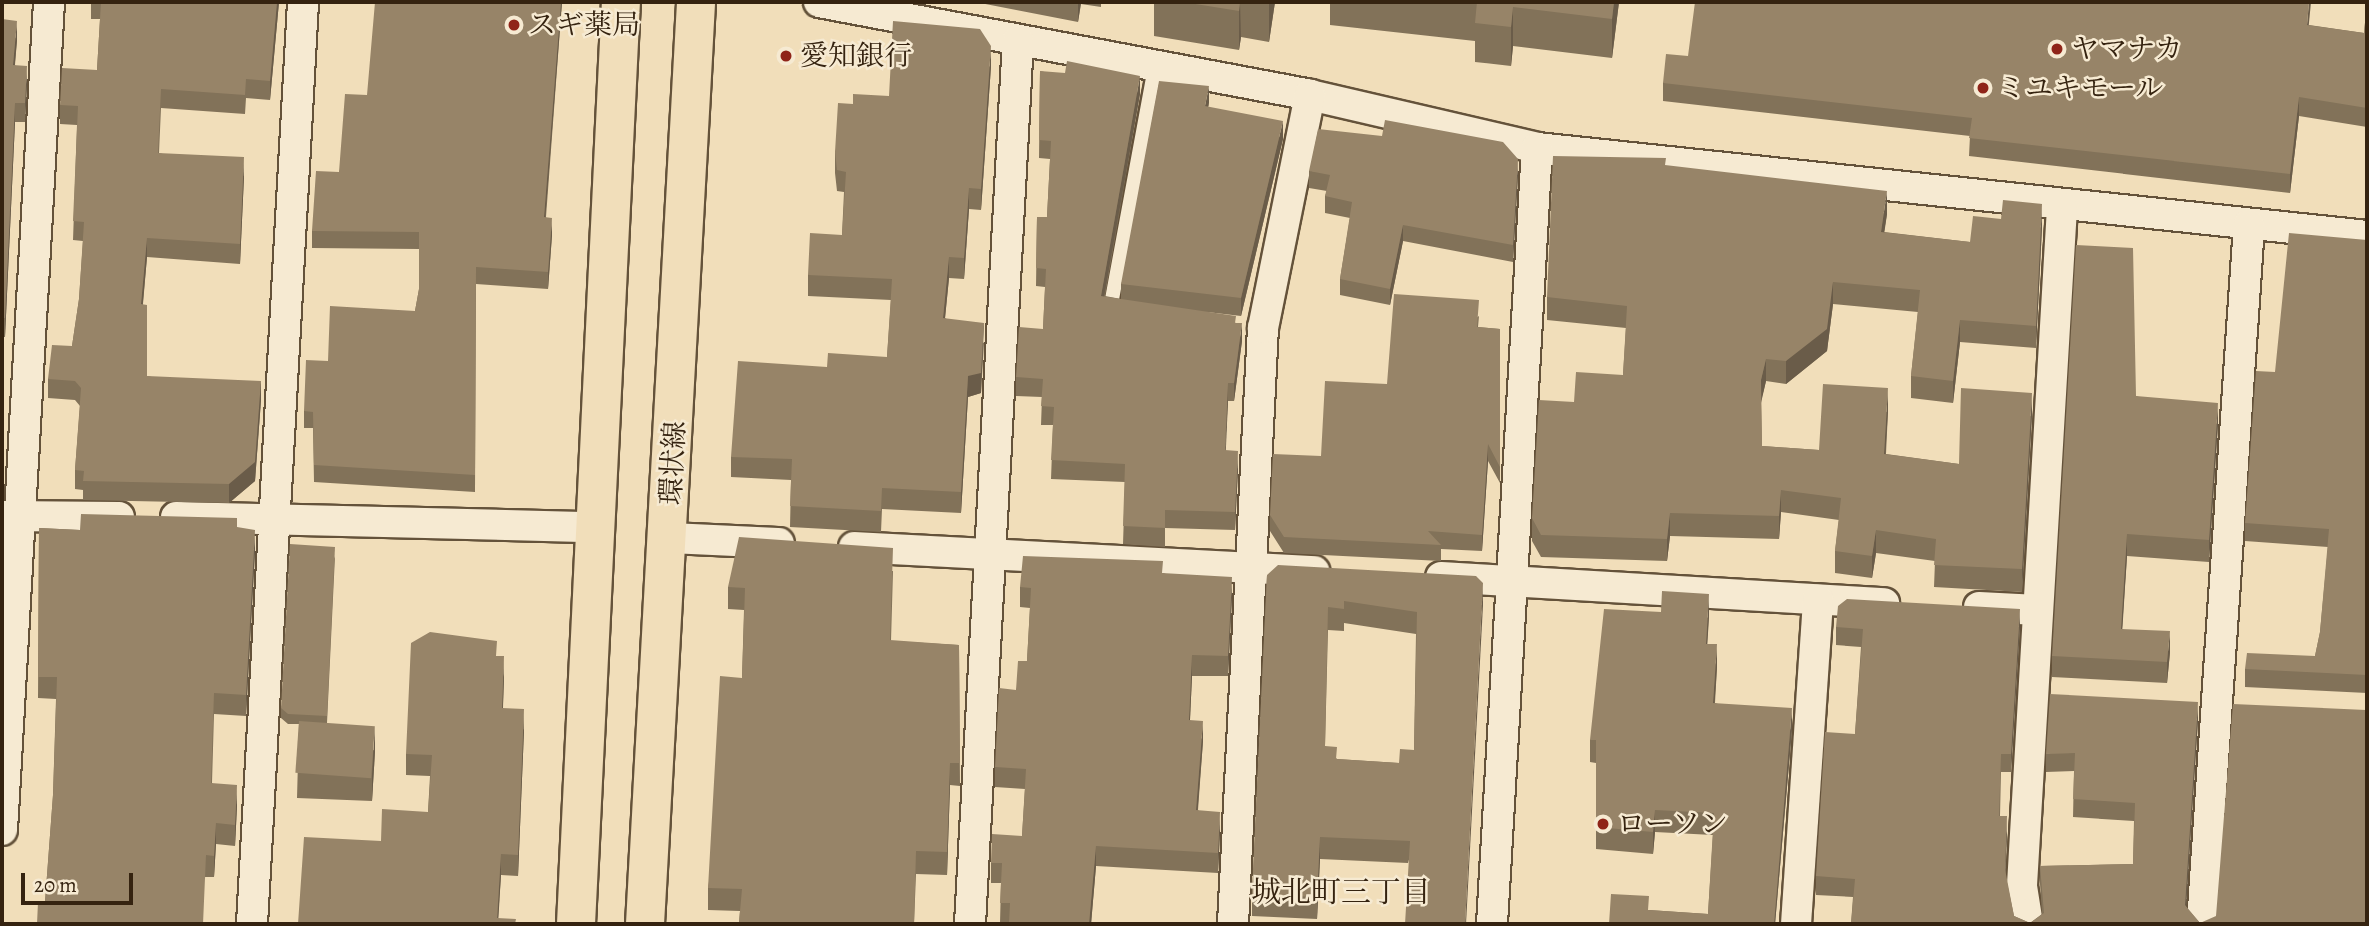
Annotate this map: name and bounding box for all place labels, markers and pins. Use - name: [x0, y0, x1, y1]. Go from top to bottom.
- place label: スギ薬局: [528, 8, 640, 42]
- marker: スギ薬局: [506, 17, 522, 33]
- place label: ヤマナカ: [2071, 32, 2183, 66]
- place label: 愛知銀行: [800, 39, 912, 73]
- marker: ヤマナカ: [2049, 41, 2065, 57]
- marker: 愛知銀行: [778, 48, 794, 64]
- place label: ミユキモール: [1997, 71, 2164, 105]
- marker: ミユキモール: [1975, 80, 1991, 96]
- place label: ローソン: [1617, 807, 1729, 841]
- marker: ローソン: [1595, 816, 1611, 832]

